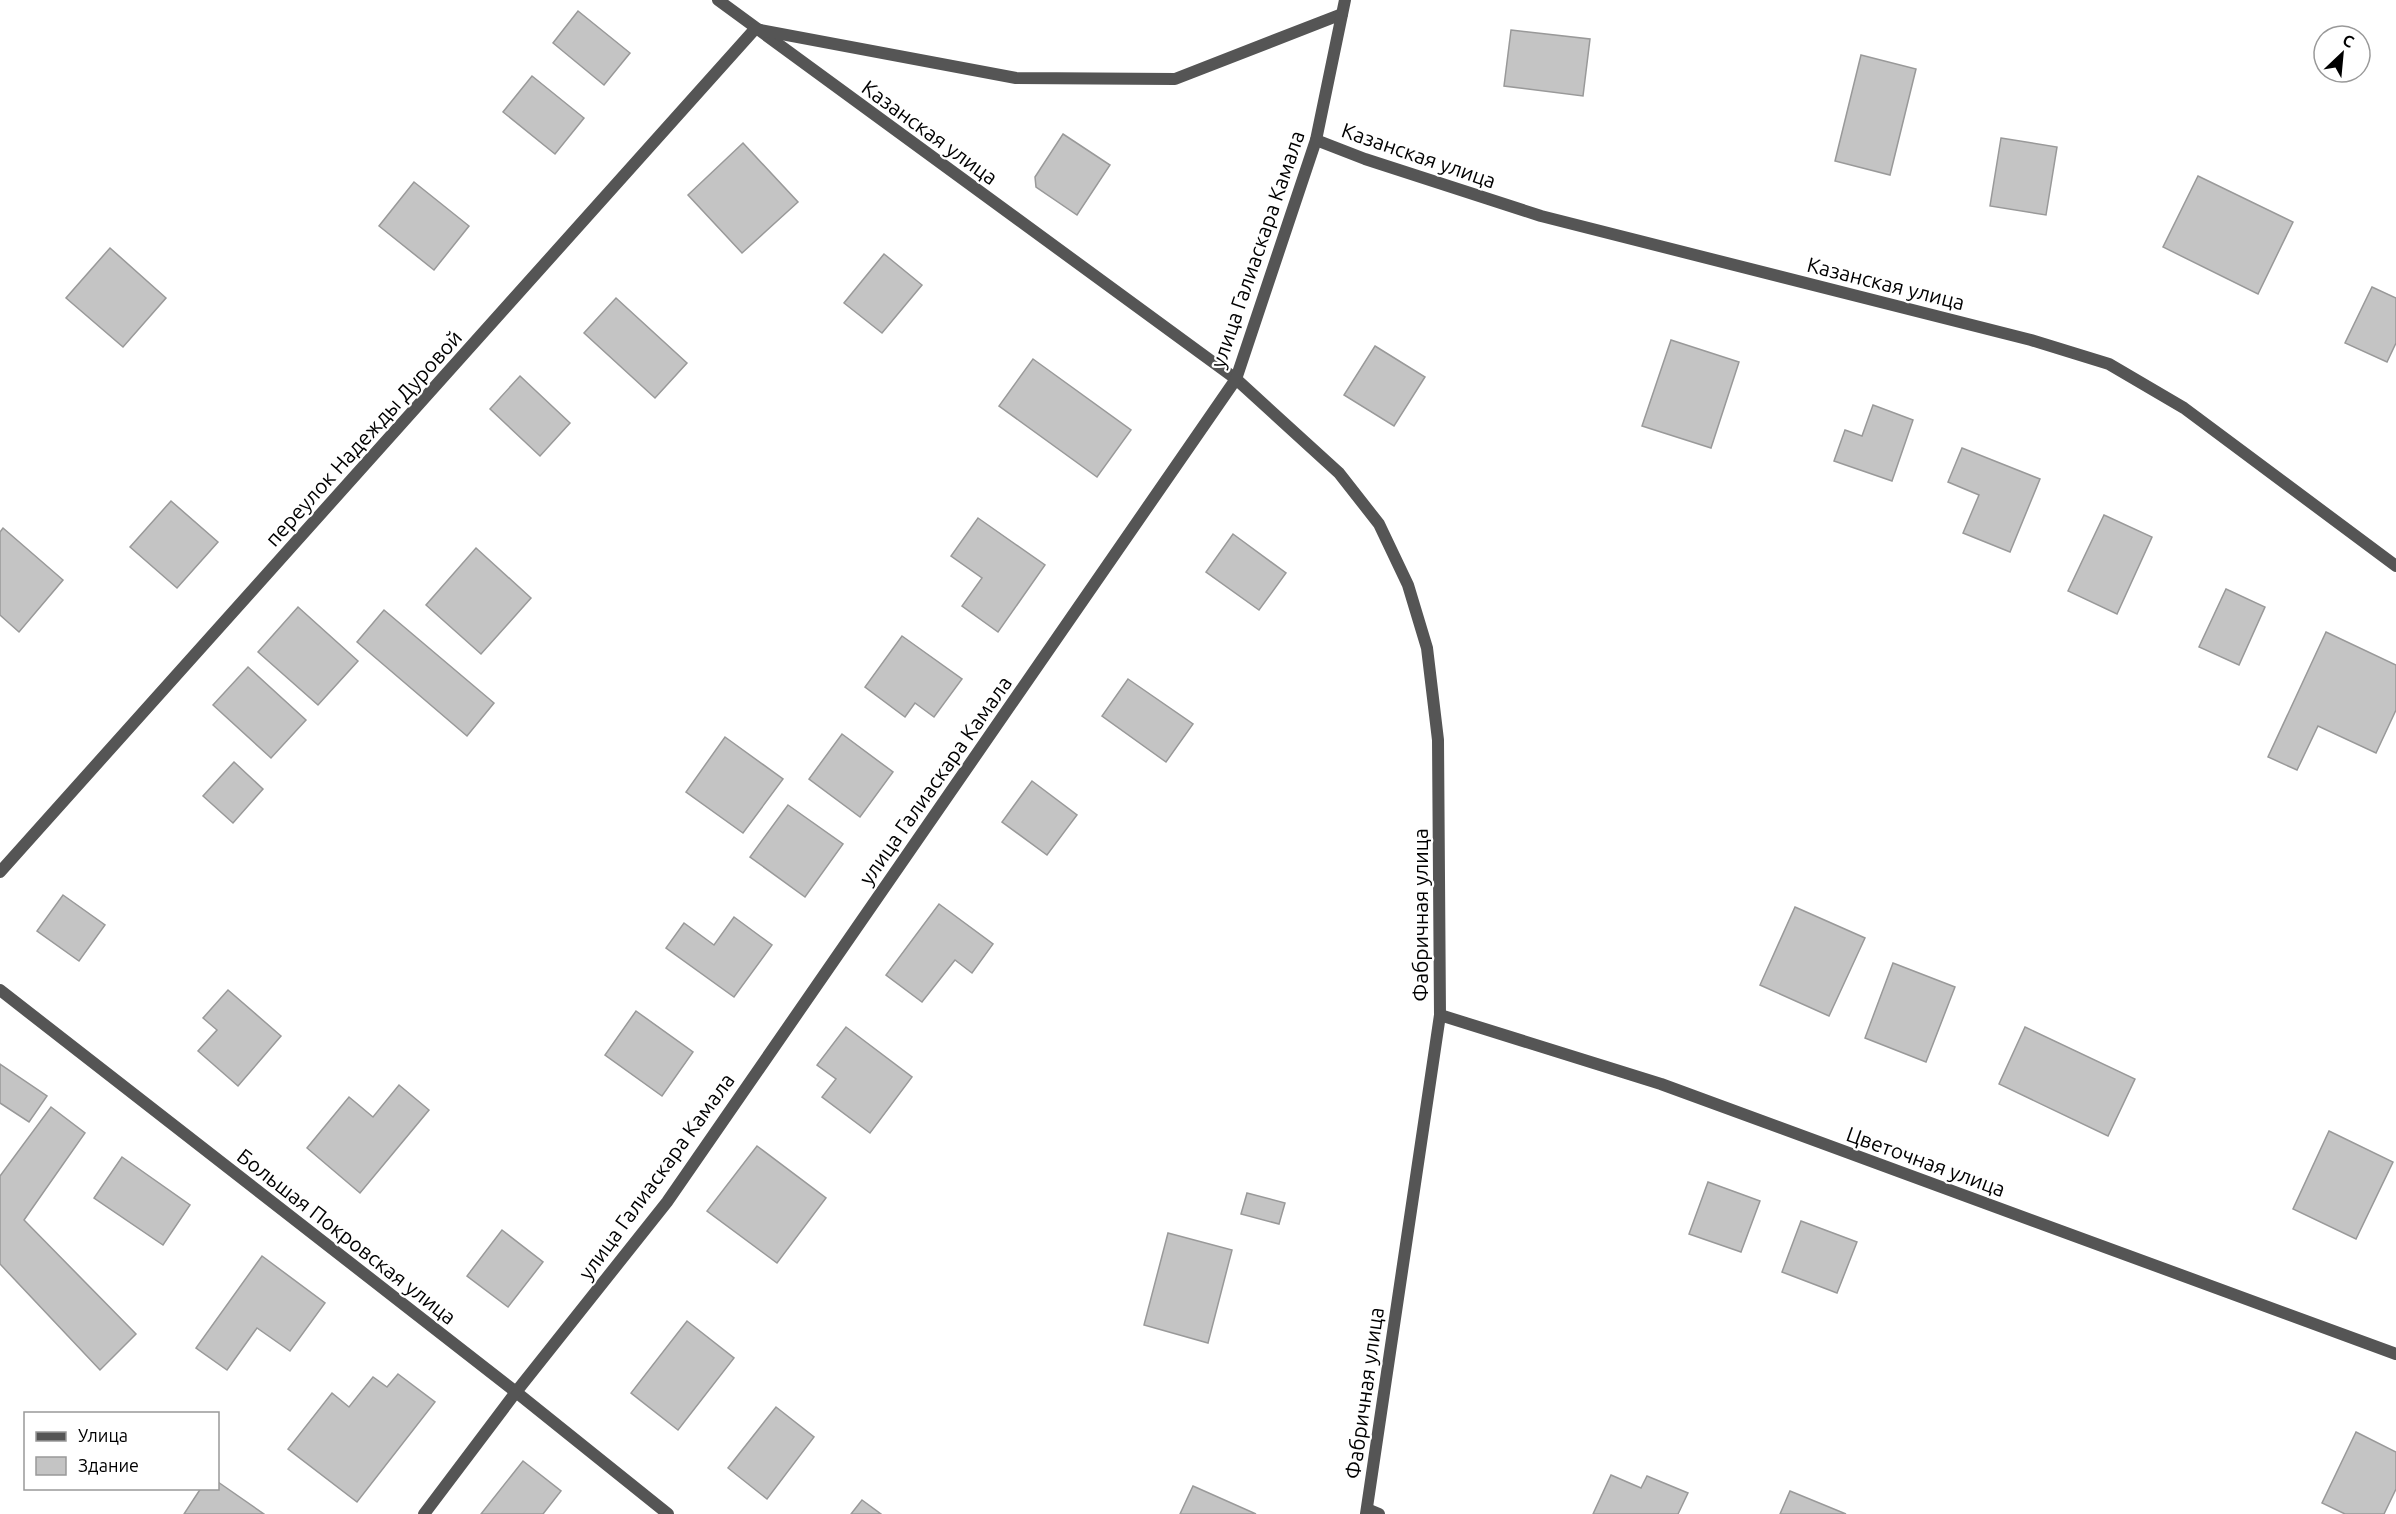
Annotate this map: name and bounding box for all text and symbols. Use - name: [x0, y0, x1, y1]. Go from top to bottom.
- north arrow: [2312, 24, 2372, 84]
- text: С: [2340, 30, 2357, 51]
- street label: Казанская улица: [858, 75, 1002, 189]
- street label: Казанская улица: [1339, 117, 1499, 193]
- street label: улица Галиаскара Камала: [1205, 127, 1309, 371]
- street label: Казанская улица: [1805, 252, 1967, 314]
- street label: переулок Надежды Дуровой: [260, 325, 466, 551]
- street label: улица Галиаскара Камала: [854, 671, 1016, 889]
- street label: Фабричная улица: [1408, 828, 1432, 1002]
- street label: улица Галиаскара Камала: [573, 1068, 739, 1284]
- street label: Цветочная улица: [1843, 1121, 2009, 1201]
- street label: Большая Покровская улица: [233, 1143, 461, 1329]
- street label: Фабричная улица: [1340, 1305, 1388, 1481]
- legend: [24, 1412, 219, 1490]
- text: Улица: [78, 1425, 128, 1445]
- text: Здание: [78, 1455, 139, 1475]

